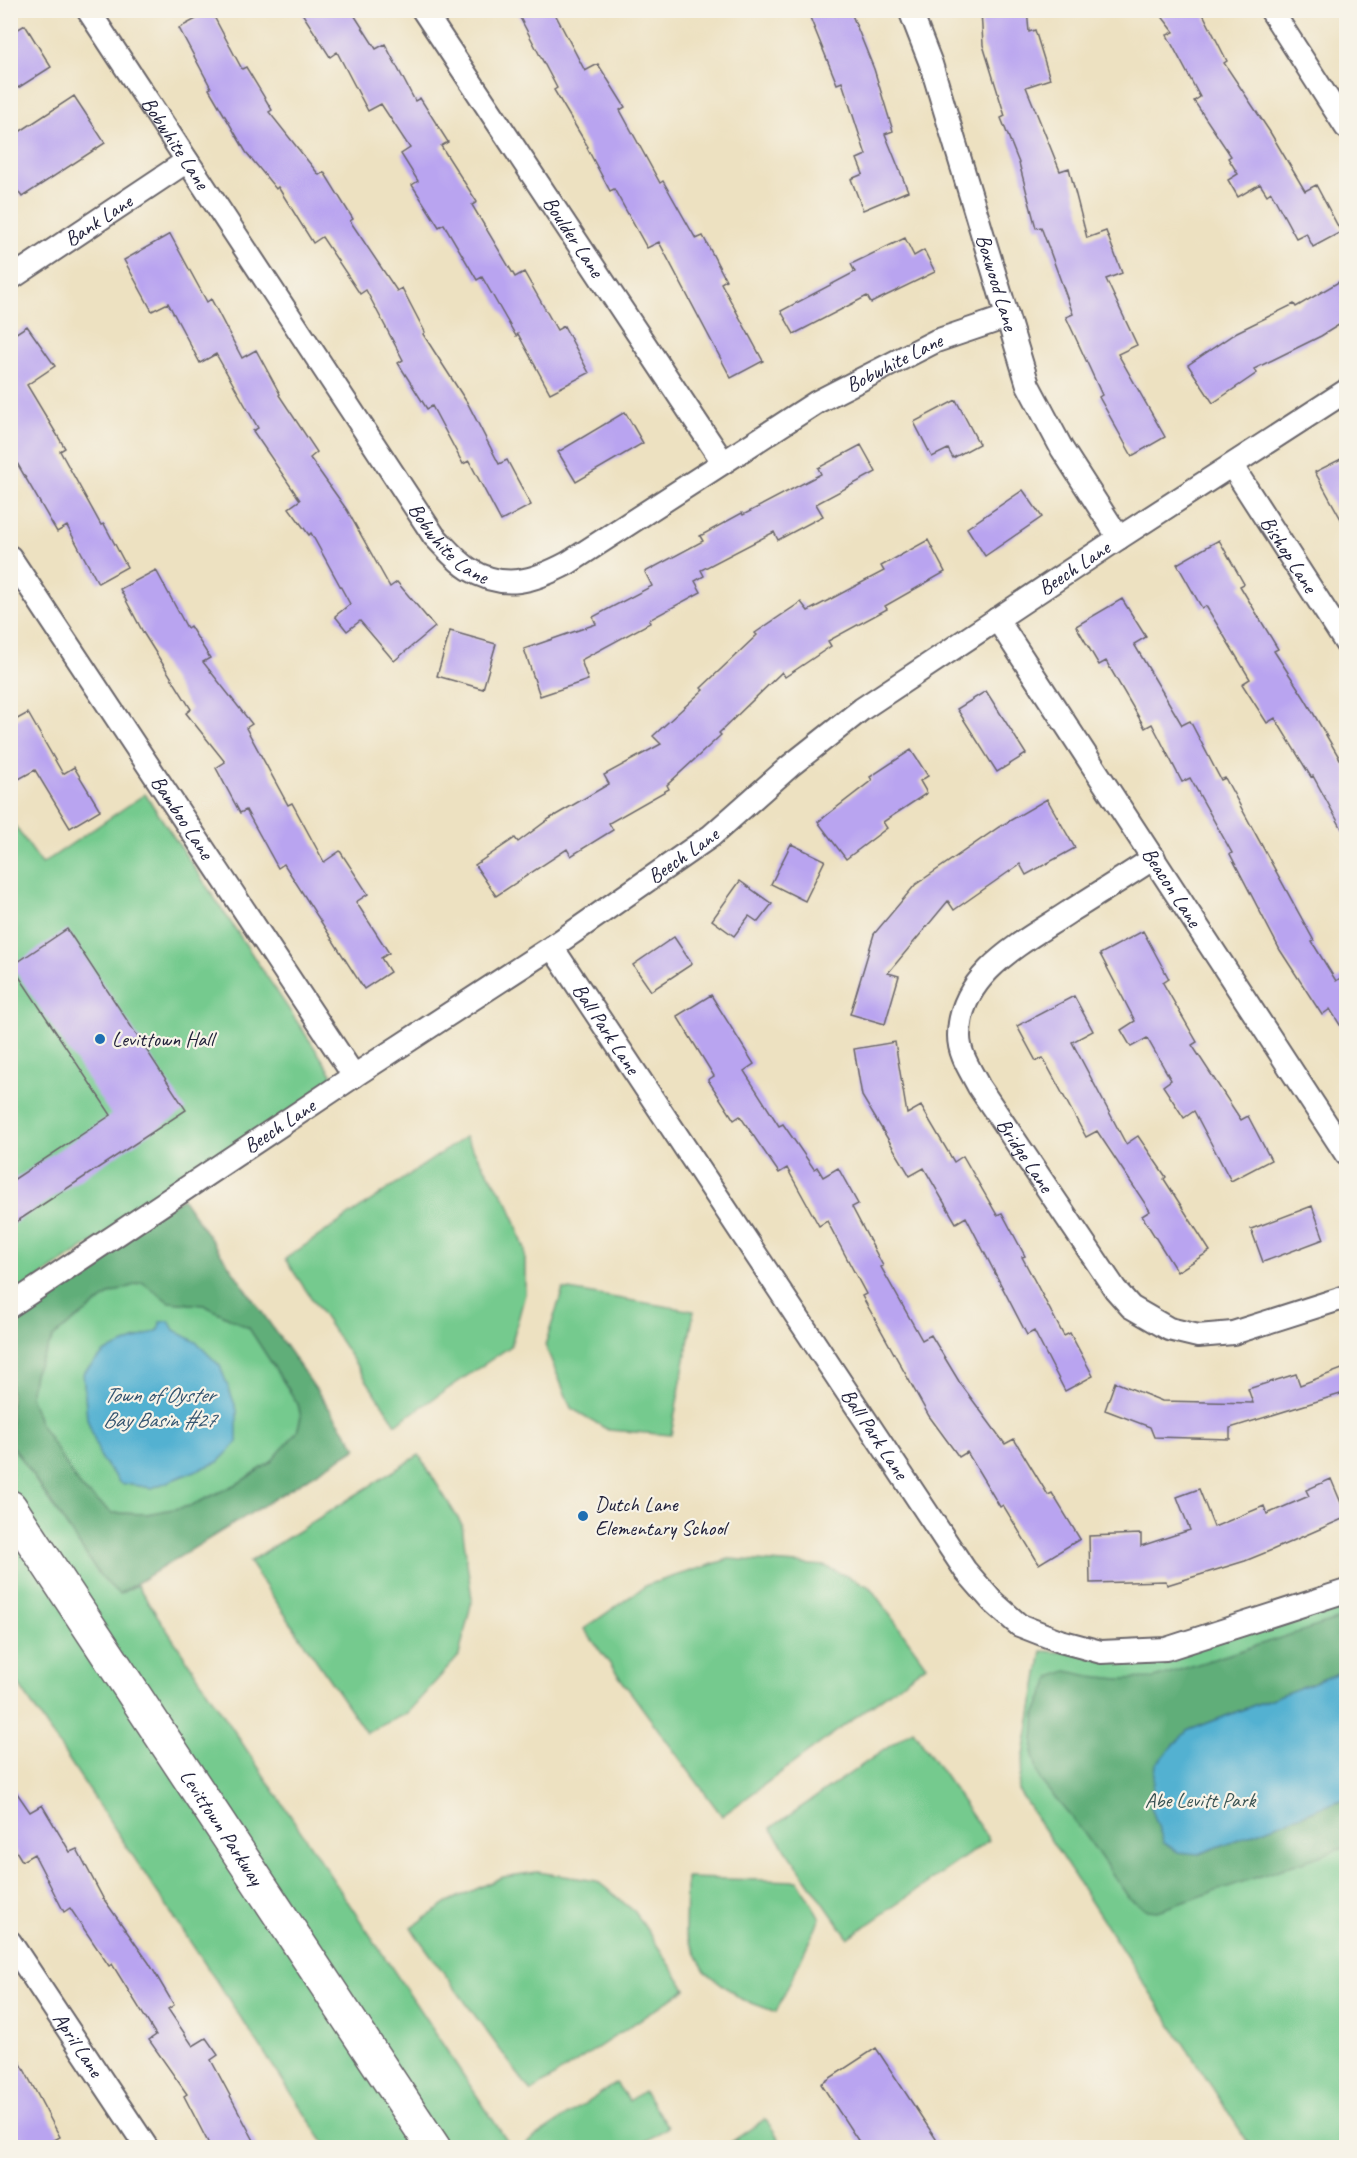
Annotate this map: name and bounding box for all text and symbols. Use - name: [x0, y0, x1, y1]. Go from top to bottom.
- street label: Bobwhite Lane: [136, 92, 216, 195]
- street label: Bank Lane: [59, 188, 138, 252]
- street label: Boulder Lane: [537, 191, 610, 283]
- street label: Boxwood Lane: [970, 231, 1024, 335]
- street label: Bobwhite Lane: [841, 327, 947, 398]
- street label: Bobwhite Lane: [403, 498, 493, 590]
- street label: Bishop Lane: [1255, 511, 1324, 599]
- street label: Beech Lane: [1033, 534, 1116, 601]
- street label: Bamboo Lane: [145, 770, 220, 865]
- street label: Beech Lane: [643, 821, 726, 889]
- street label: Beacon Lane: [1136, 842, 1208, 933]
- street label: Ball Park Lane: [567, 978, 647, 1081]
- place label: Levittown Hall: [112, 1026, 217, 1052]
- marker: Levittown Hall: [93, 1032, 107, 1046]
- street label: Beech Lane: [239, 1092, 322, 1159]
- street label: Bridge Lane: [991, 1113, 1060, 1199]
- water label: Town of Oyster Bay Basin #27: [103, 1381, 219, 1434]
- street label: Ball Park Lane: [835, 1383, 915, 1486]
- place label: Dutch Lane Elementary School: [595, 1491, 730, 1541]
- marker: Dutch Lane Elementary School: [576, 1509, 590, 1523]
- street label: Levittown Parkway: [174, 1765, 270, 1892]
- park label: Abe Levitt Park: [1145, 1787, 1257, 1813]
- street label: April Lane: [47, 2007, 110, 2083]

